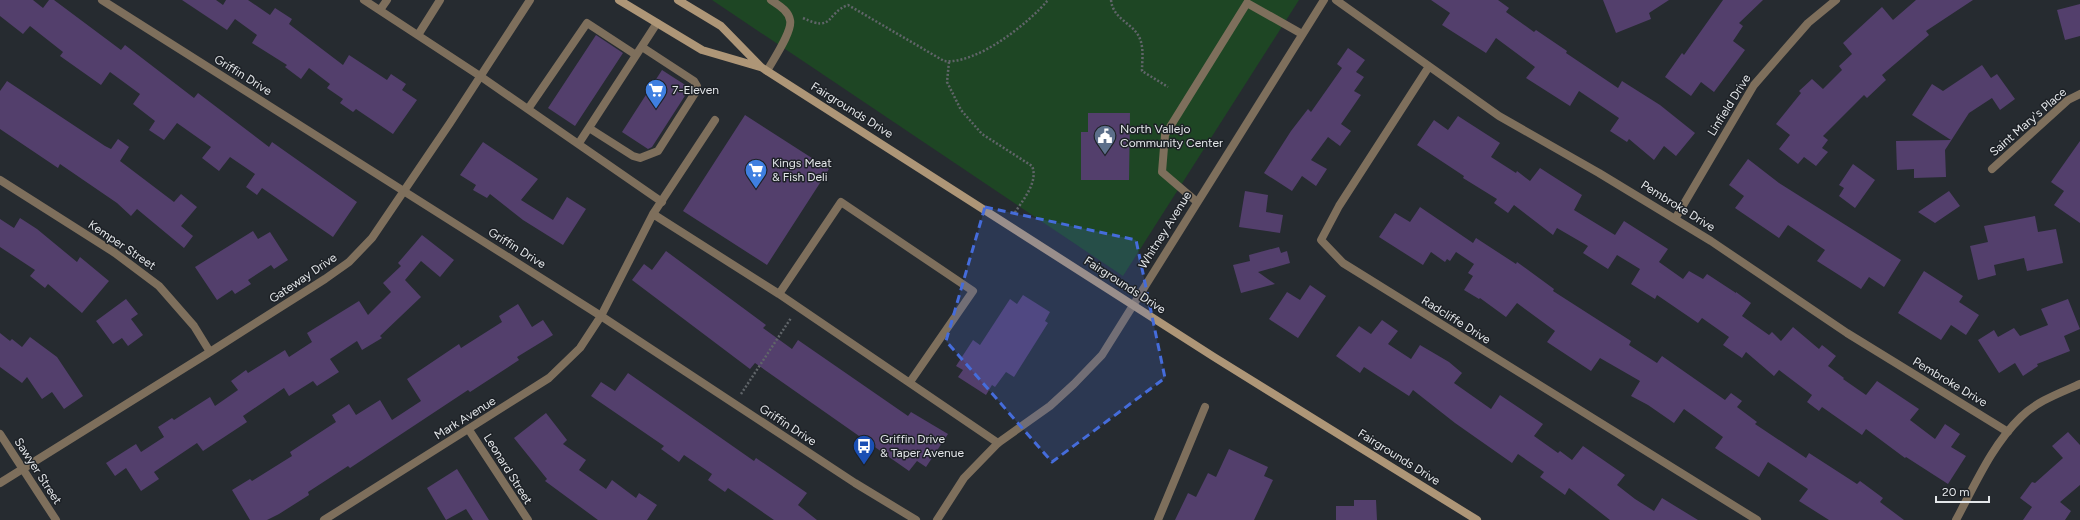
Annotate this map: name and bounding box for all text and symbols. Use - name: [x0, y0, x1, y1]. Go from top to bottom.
- street label: Griffin Drive: [212, 52, 275, 98]
- street label: Linfield Drive: [1705, 71, 1754, 138]
- supermarket icon: 7-Eleven: [643, 77, 669, 110]
- street label: Fairgrounds Drive: [808, 79, 896, 141]
- place label: 7-Eleven: [672, 83, 719, 97]
- street label: Saint Mary's Place: [1987, 85, 2069, 159]
- place label: North Vallejo Community Center: [1120, 122, 1223, 150]
- public building icon: North Vallejo Community Center: [1092, 123, 1118, 156]
- place label: Kings Meat & Fish Deli: [772, 156, 832, 184]
- supermarket icon: Kings Meat & Fish Deli: [743, 157, 769, 190]
- street label: Pembroke Drive: [1638, 178, 1718, 235]
- street label: Whitney Avenue: [1136, 188, 1195, 271]
- street label: Kemper Street: [86, 217, 159, 273]
- street label: Griffin Drive: [486, 225, 549, 271]
- street label: Gateway Drive: [267, 250, 340, 306]
- street label: Fairgrounds Drive: [1082, 253, 1169, 317]
- street label: Radcliffe Drive: [1419, 293, 1493, 347]
- street label: Pembroke Drive: [1910, 354, 1990, 410]
- street label: Mark Avenue: [432, 393, 499, 442]
- street label: Griffin Drive: [757, 401, 819, 449]
- street label: Fairgrounds Drive: [1355, 426, 1443, 488]
- street label: Leonard Street: [481, 431, 535, 507]
- place label: Griffin Drive & Taper Avenue: [880, 432, 964, 460]
- bus stop icon: Griffin Drive & Taper Avenue: [851, 433, 877, 466]
- street label: Sawyer Street: [11, 435, 65, 507]
- scale bar: [1936, 478, 1989, 504]
- text: 20 m: [1942, 485, 1970, 499]

